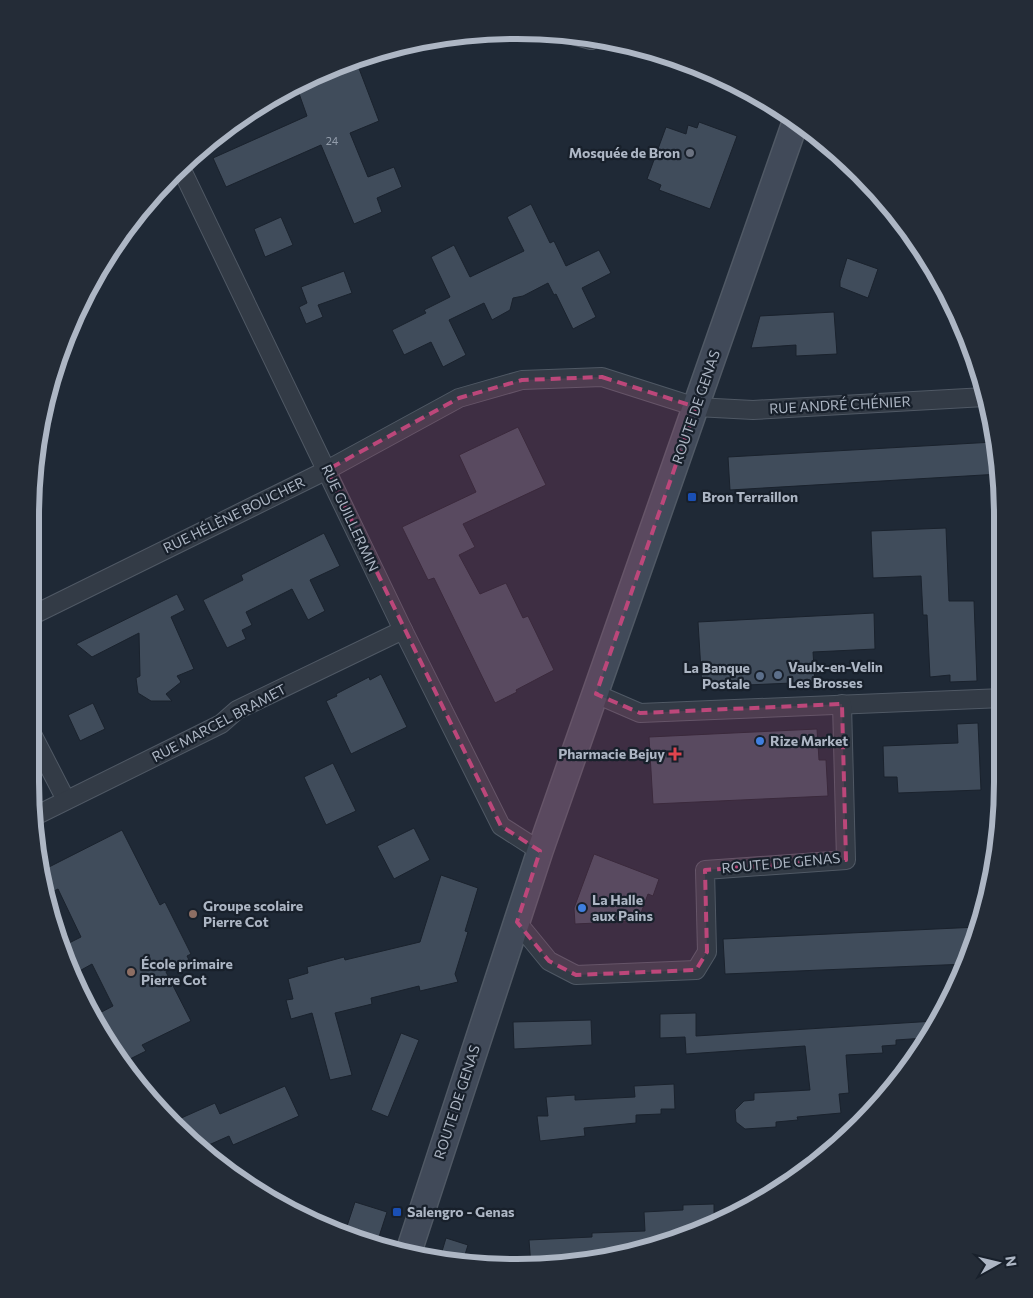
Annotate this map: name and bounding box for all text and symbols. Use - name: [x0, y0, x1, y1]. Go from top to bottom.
- house number: 24: [326, 134, 339, 147]
- place label: Mosquée de Bron: [569, 144, 680, 161]
- marker: Mosquée de Bron: [684, 147, 696, 159]
- street label: ROUTE DE GENAS: [668, 348, 723, 466]
- street label: RUE ANDRÉ CHÉNIER: [769, 392, 911, 417]
- street label: RUE GUILLERMIN: [318, 461, 383, 574]
- street label: RUE HÉLÈNE BOUCHER: [160, 473, 307, 556]
- place label: Bron Terraillon: [702, 488, 798, 505]
- marker: Bron Terraillon: [686, 491, 698, 503]
- place label: Vaulx-en-Velin Les Brosses: [788, 658, 883, 691]
- place label: La Banque Postale: [683, 659, 750, 692]
- marker: Vaulx-en-Velin Les Brosses: [772, 669, 784, 681]
- marker: La Banque Postale: [754, 670, 766, 682]
- street label: RUE MARCEL BRAMET: [149, 680, 289, 765]
- place label: Rize Market: [770, 732, 848, 749]
- marker: Rize Market: [754, 735, 766, 747]
- place label: Pharmacie Bejuy: [558, 745, 665, 762]
- marker: Pharmacie Bejuy: [669, 748, 681, 760]
- street label: ROUTE DE GENAS: [721, 849, 841, 876]
- place label: La Halle aux Pains: [592, 891, 653, 924]
- place label: Groupe scolaire Pierre Cot: [203, 897, 303, 930]
- marker: La Halle aux Pains: [576, 902, 588, 914]
- marker: Groupe scolaire Pierre Cot: [187, 908, 199, 920]
- place label: École primaire Pierre Cot: [141, 955, 233, 988]
- marker: École primaire Pierre Cot: [125, 966, 137, 978]
- street label: ROUTE DE GENAS: [430, 1043, 483, 1161]
- place label: Salengro - Genas: [407, 1203, 515, 1220]
- marker: Salengro - Genas: [391, 1206, 403, 1218]
- north arrow: [973, 1238, 1023, 1288]
- text: N: [1002, 1255, 1021, 1268]

